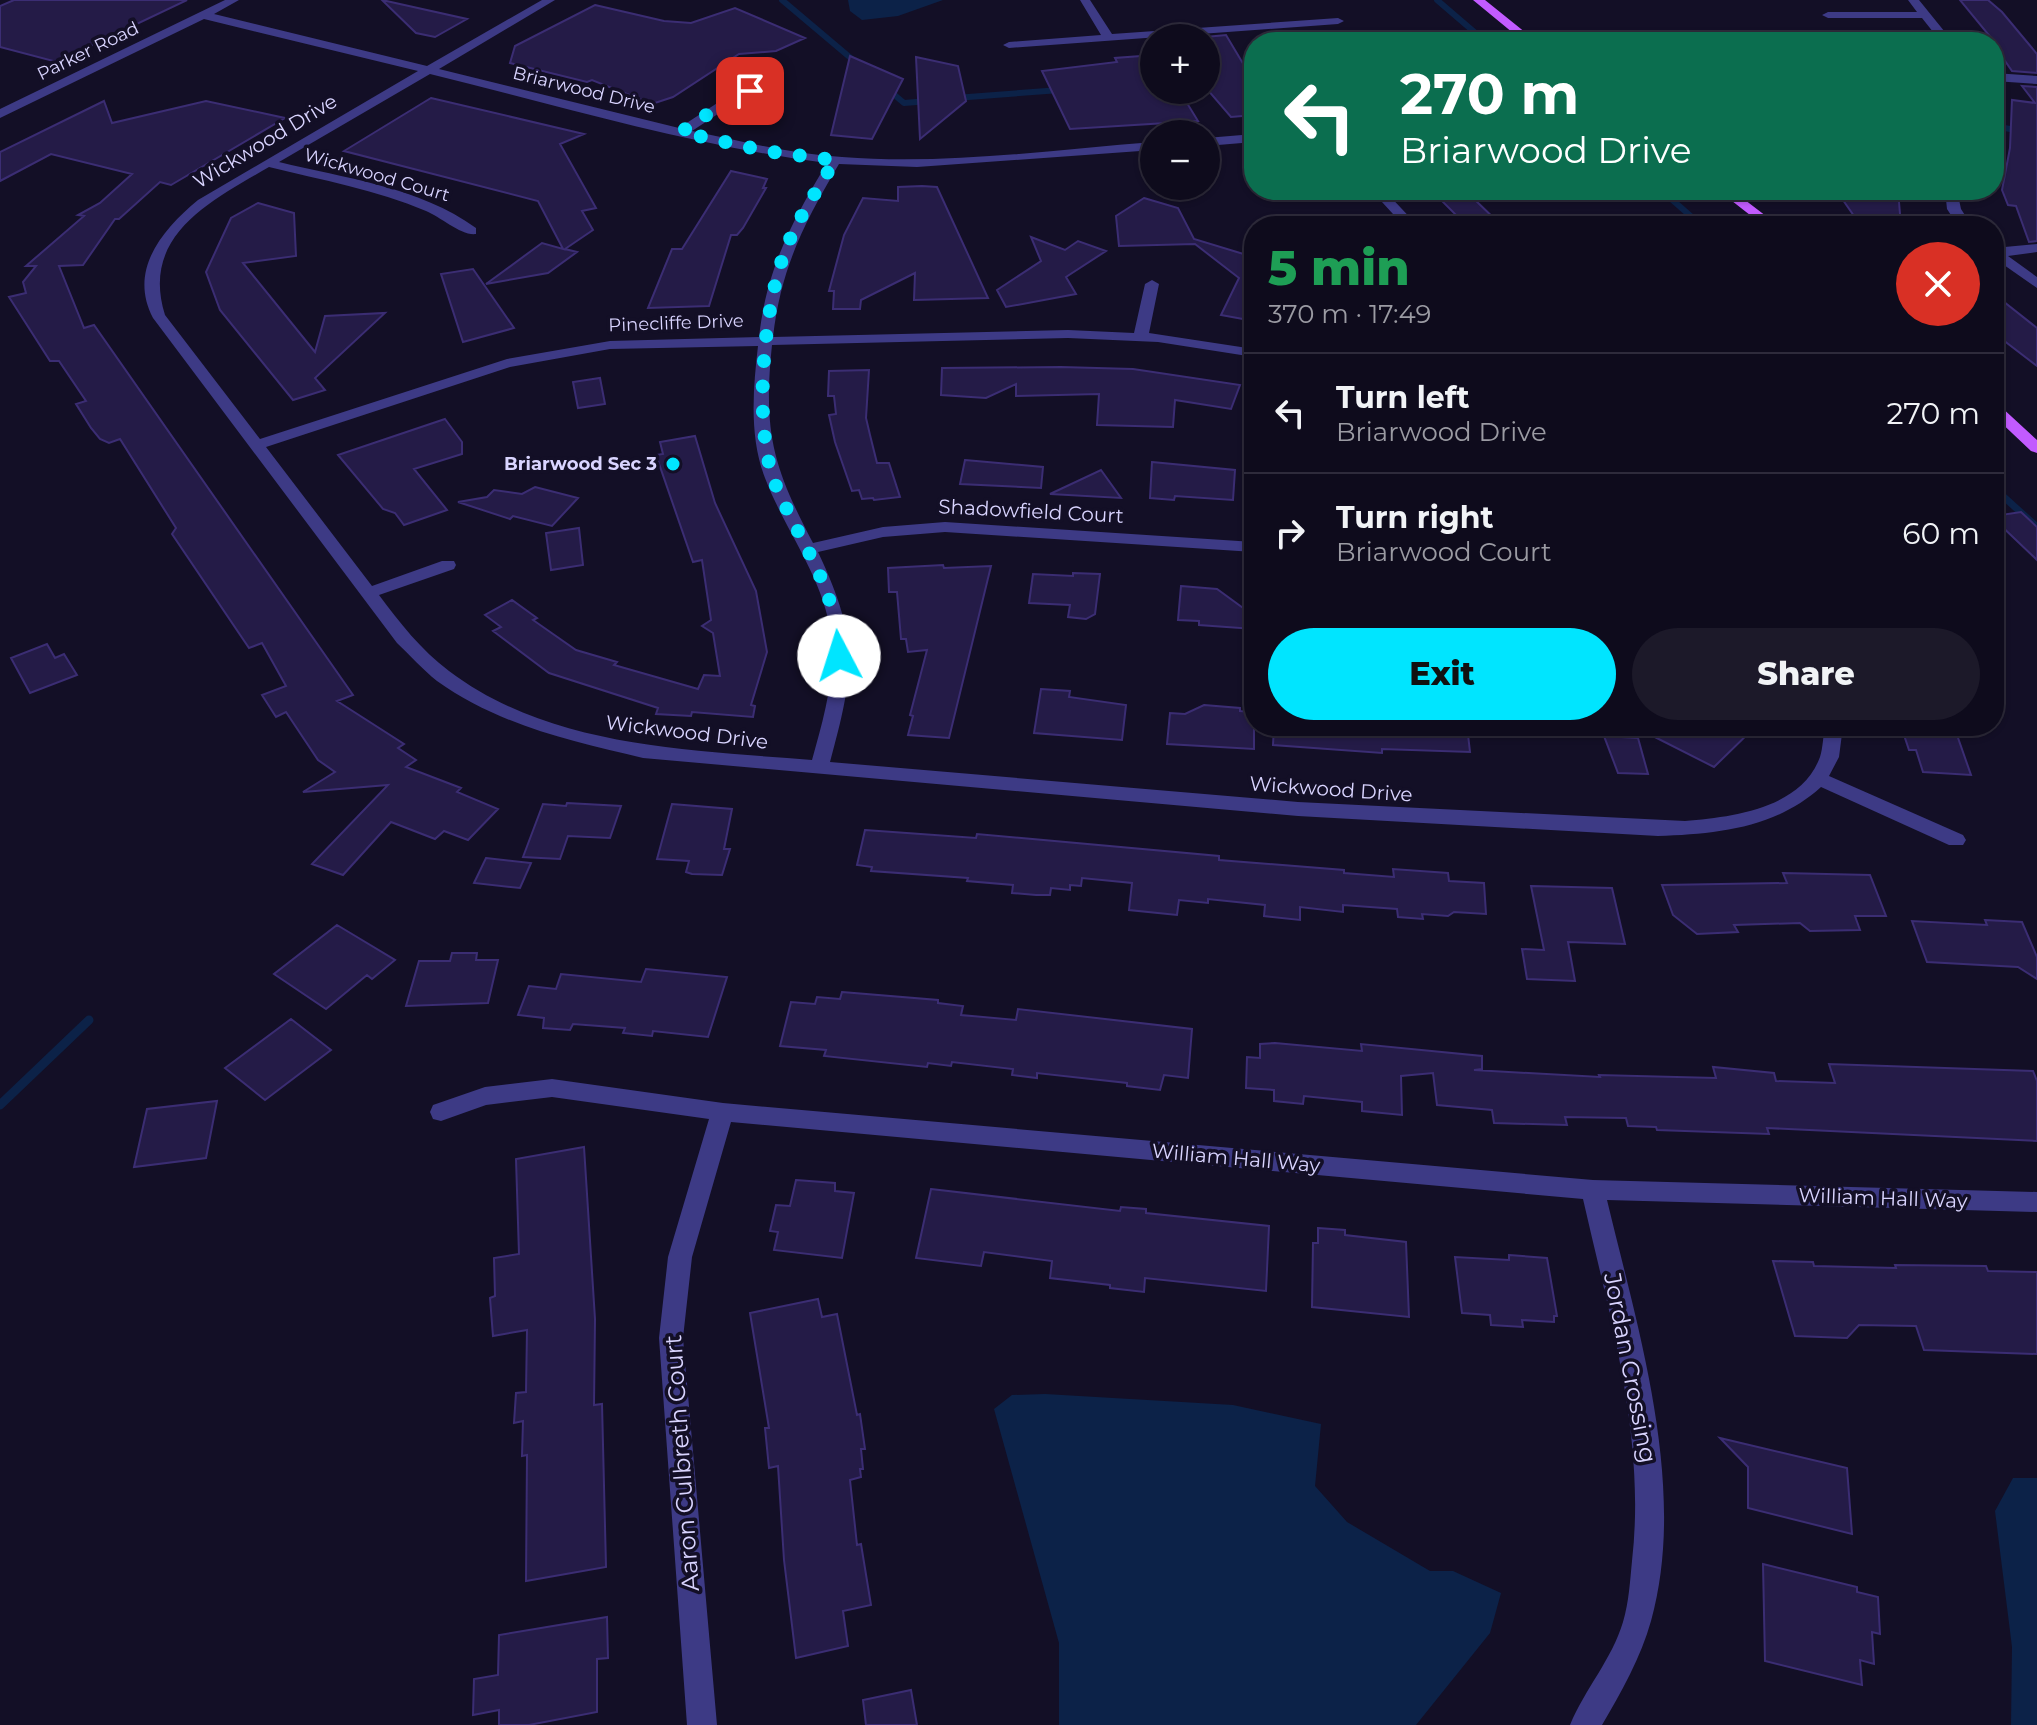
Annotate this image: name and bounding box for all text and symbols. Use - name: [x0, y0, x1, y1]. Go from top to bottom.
- street label: Parker Road: [33, 17, 143, 85]
- map controls: [1140, 24, 1220, 200]
- button: +: [1140, 24, 1220, 104]
- pin: [716, 57, 784, 125]
- text: 270 m: [1400, 60, 1579, 128]
- street label: Briarwood Drive: [511, 62, 658, 118]
- icon: left: [1268, 64, 1372, 168]
- icon: arrive: [728, 69, 772, 113]
- street label: Wickwood Drive: [189, 89, 341, 193]
- button: −: [1140, 120, 1220, 200]
- text: Briarwood Drive: [1400, 128, 1692, 172]
- street label: Wickwood Court: [302, 144, 452, 206]
- text: 5 min: [1268, 239, 1410, 297]
- button: close: [1896, 242, 1980, 326]
- text: 370 m · 17:49: [1268, 298, 1431, 330]
- street label: Pinecliffe Drive: [608, 310, 744, 336]
- text: Turn left: [1336, 379, 1469, 416]
- icon: left: [1268, 391, 1312, 435]
- text: 270 m: [1886, 395, 1980, 432]
- text: Briarwood Drive: [1336, 416, 1547, 448]
- place label: Briarwood Sec 3: [504, 453, 657, 475]
- marker: Briarwood Sec 3: [664, 455, 682, 473]
- street label: Shadowfield Court: [938, 494, 1124, 528]
- text: Turn right: [1336, 499, 1493, 536]
- icon: right: [1268, 511, 1312, 555]
- text: 60 m: [1902, 515, 1980, 552]
- text: Briarwood Court: [1336, 536, 1551, 568]
- position arrow: [797, 614, 881, 698]
- button: Exit: [1268, 628, 1616, 720]
- button: Share: [1632, 628, 1980, 720]
- street label: Wickwood Drive: [604, 710, 770, 754]
- street label: Wickwood Drive: [1249, 771, 1413, 807]
- street label: William Hall Way: [1151, 1139, 1321, 1177]
- street label: William Hall Way: [1798, 1183, 1968, 1213]
- street label: Jordan Crossing: [1598, 1269, 1663, 1466]
- street label: Aaron Culbreth Court: [658, 1334, 705, 1592]

